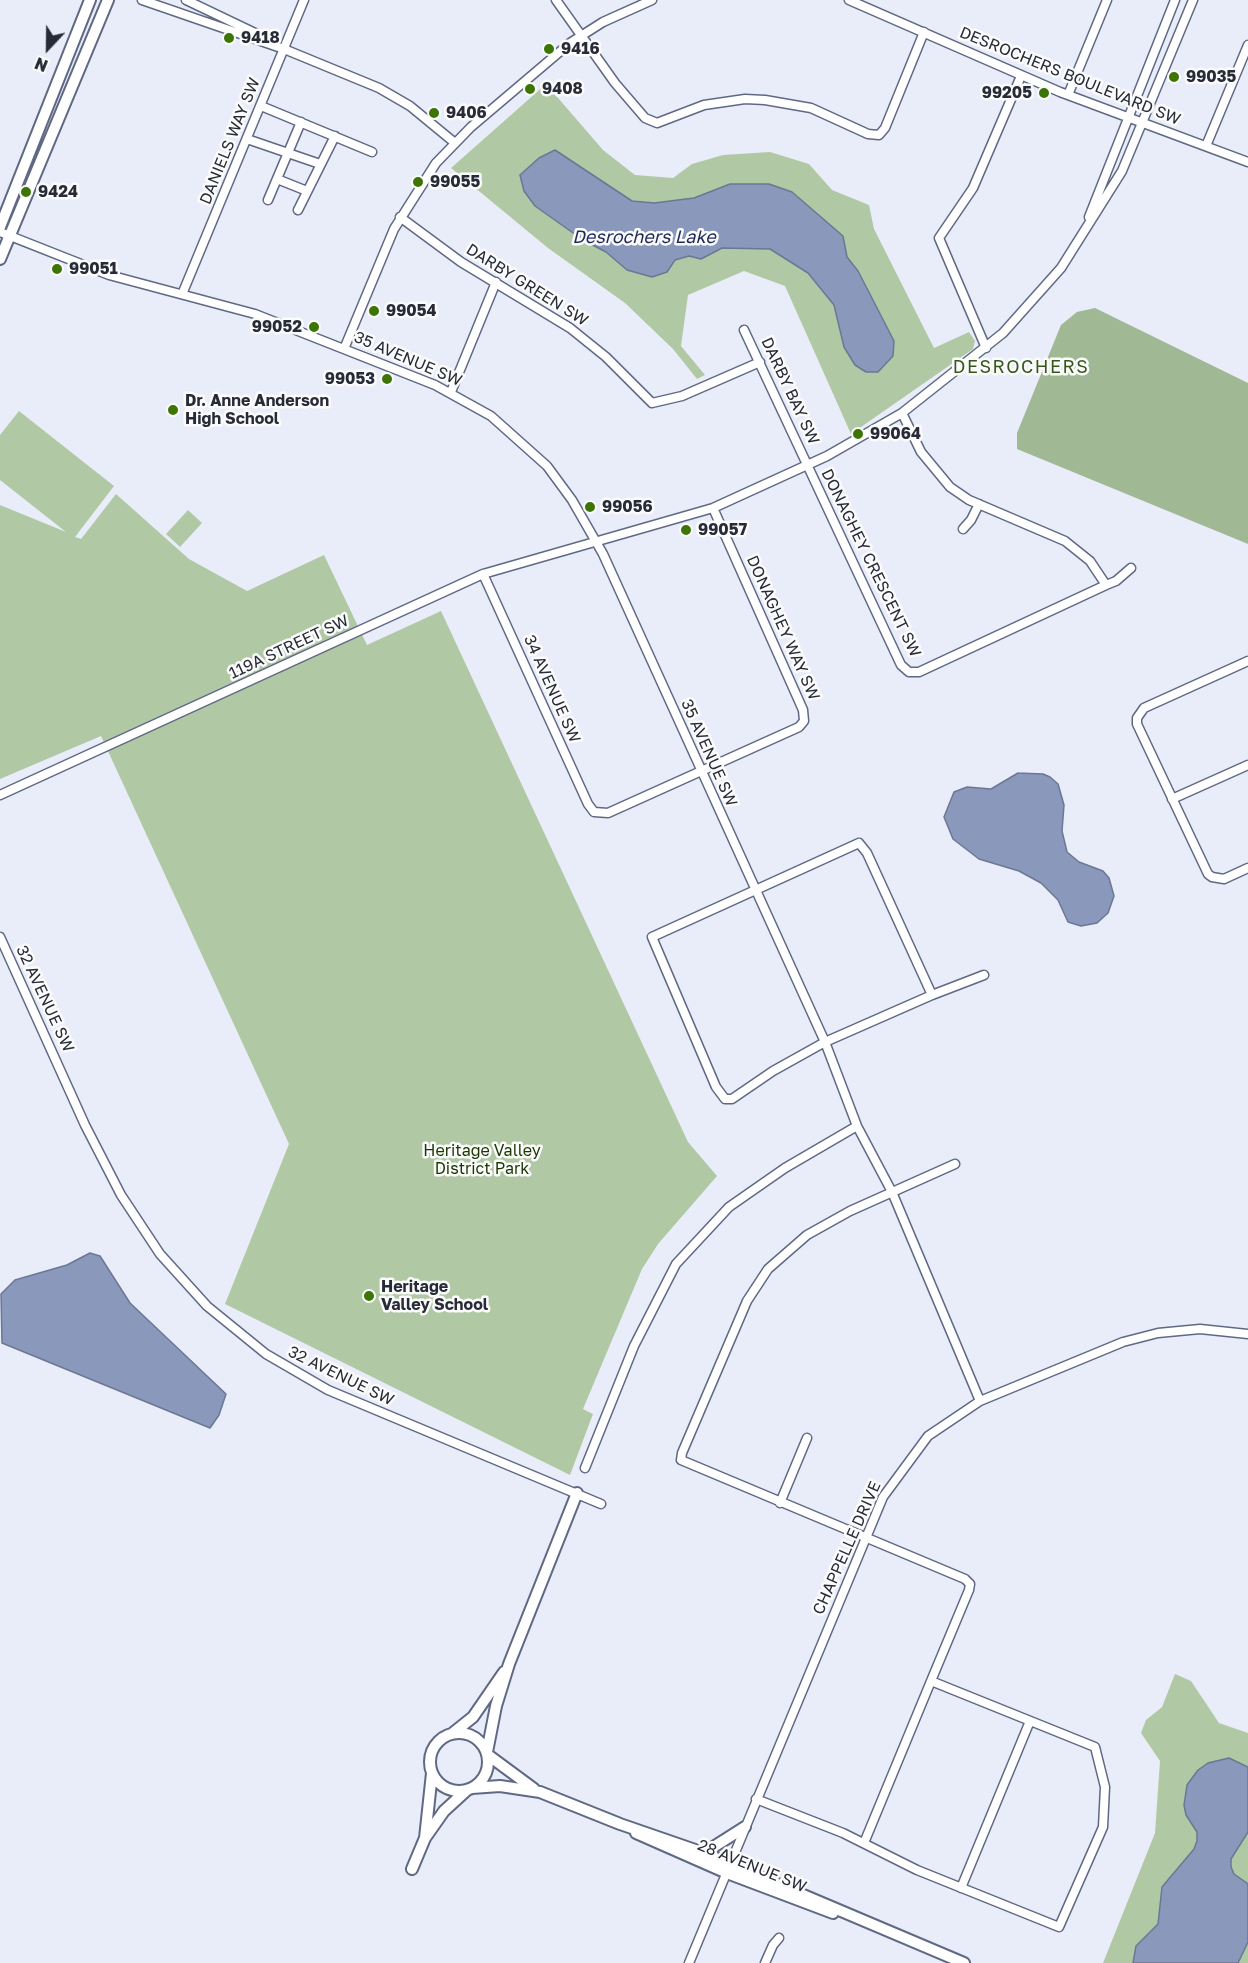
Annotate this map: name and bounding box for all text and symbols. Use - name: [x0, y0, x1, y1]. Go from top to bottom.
- north arrow: [18, 18, 78, 78]
- street label: DESROCHERS BOULEVARD SW: [957, 23, 1183, 129]
- place label: 9418: [241, 28, 280, 48]
- marker: 9418: [222, 31, 236, 45]
- place label: 9416: [561, 39, 600, 59]
- marker: 9416: [542, 42, 556, 56]
- text: N: [32, 53, 51, 76]
- place label: 99035: [1186, 67, 1236, 87]
- marker: 99035: [1167, 70, 1181, 84]
- street label: DANIELS WAY SW: [196, 75, 264, 207]
- place label: 9408: [542, 79, 583, 99]
- marker: 9408: [523, 82, 537, 96]
- place label: 99205: [982, 83, 1032, 103]
- marker: 99205: [1037, 86, 1051, 100]
- place label: 9406: [446, 103, 487, 123]
- marker: 9406: [427, 106, 441, 120]
- place label: 99055: [430, 172, 480, 192]
- marker: 99055: [411, 175, 425, 189]
- place label: 9424: [38, 182, 78, 202]
- marker: 9424: [19, 185, 33, 199]
- water label: Desrochers Lake: [572, 226, 716, 248]
- street label: DARBY GREEN SW: [463, 240, 591, 330]
- place label: 99051: [69, 259, 118, 279]
- marker: 99051: [50, 262, 64, 276]
- place label: 99054: [386, 301, 436, 321]
- marker: 99054: [367, 304, 381, 318]
- place label: 99052: [252, 317, 302, 337]
- marker: 99052: [307, 320, 321, 334]
- street label: 35 AVENUE SW: [351, 328, 465, 390]
- street label: DARBY BAY SW: [757, 334, 823, 448]
- district label: DESROCHERS: [953, 356, 1089, 378]
- place label: 99053: [325, 369, 375, 389]
- marker: 99053: [380, 372, 394, 386]
- place label: Dr. Anne Anderson High School: [185, 391, 329, 429]
- marker: Dr. Anne Anderson High School: [166, 403, 180, 417]
- place label: 99064: [870, 424, 921, 444]
- marker: 99064: [851, 427, 865, 441]
- street label: DONAGHEY CRESCENT SW: [817, 466, 925, 660]
- place label: 99056: [602, 497, 653, 517]
- marker: 99056: [583, 500, 597, 514]
- place label: 99057: [698, 520, 747, 540]
- marker: 99057: [679, 523, 693, 537]
- street label: DONAGHEY WAY SW: [742, 553, 824, 703]
- street label: 119A STREET SW: [226, 611, 352, 683]
- street label: 34 AVENUE SW: [520, 632, 584, 746]
- street label: 35 AVENUE SW: [677, 696, 741, 810]
- street label: 32 AVENUE SW: [12, 943, 78, 1055]
- park label: Heritage Valley District Park: [423, 1141, 541, 1179]
- place label: Heritage Valley School: [381, 1277, 488, 1315]
- marker: Heritage Valley School: [362, 1289, 376, 1303]
- street label: 32 AVENUE SW: [285, 1342, 397, 1410]
- street label: CHAPPELLE DRIVE: [809, 1478, 885, 1618]
- street label: 28 AVENUE SW: [695, 1835, 809, 1897]

